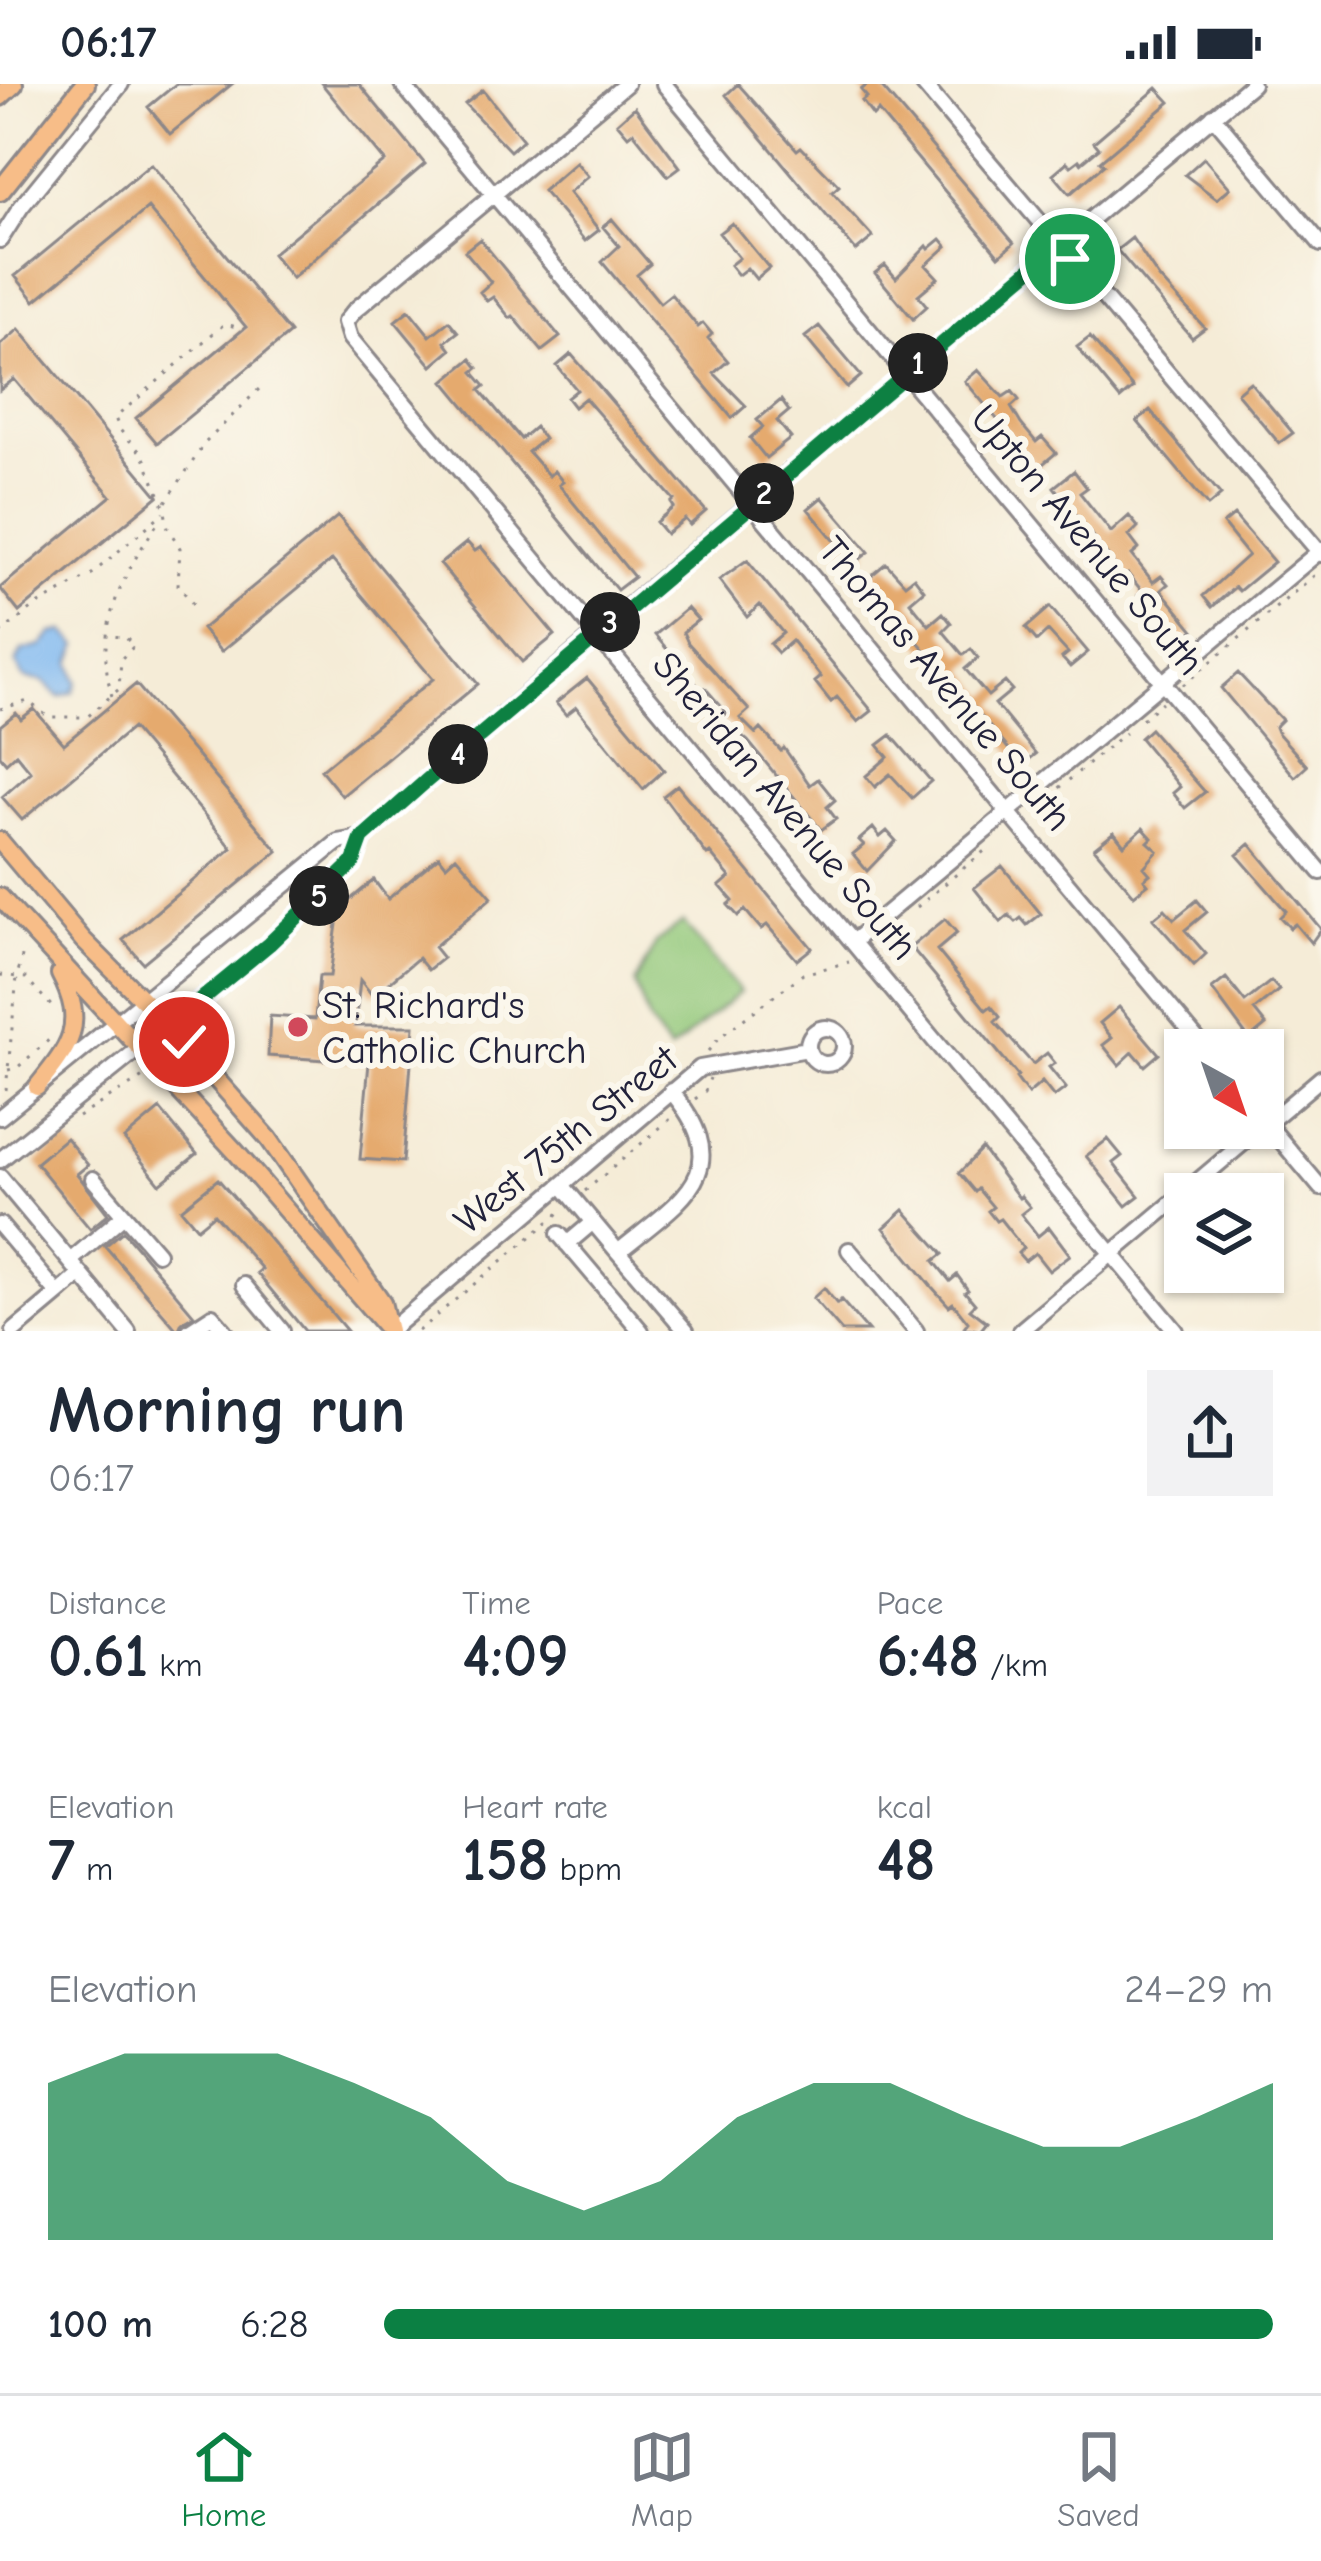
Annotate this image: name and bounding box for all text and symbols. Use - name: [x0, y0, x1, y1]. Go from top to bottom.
- text: 06:17: [60, 16, 157, 68]
- pin: [1019, 208, 1121, 310]
- icon: arrive: [1037, 226, 1103, 292]
- pin: 1: [888, 333, 948, 393]
- text: 1: [912, 344, 924, 382]
- street label: Upton Avenue South: [961, 396, 1213, 684]
- pin: 2: [734, 463, 794, 523]
- text: 2: [756, 474, 772, 512]
- street label: Thomas Avenue South: [809, 528, 1081, 840]
- pin: 3: [580, 592, 640, 652]
- text: 3: [602, 603, 618, 641]
- street label: Sheridan Avenue South: [643, 643, 927, 969]
- pin: 4: [428, 724, 488, 784]
- text: 4: [450, 735, 466, 773]
- pin: 5: [289, 866, 349, 926]
- text: 5: [310, 877, 328, 915]
- place label: St. Richard's Catholic Church: [322, 983, 587, 1073]
- pin: [133, 991, 235, 1093]
- icon: check: [151, 1009, 217, 1075]
- marker: St. Richard's Catholic Church: [285, 1014, 311, 1040]
- north arrow: [1164, 1029, 1284, 1149]
- map controls: [1164, 1029, 1284, 1293]
- street label: West 75th Street: [446, 1035, 688, 1244]
- button: layers: [1164, 1173, 1284, 1293]
- button: share: [1147, 1370, 1273, 1496]
- text: Morning run: [48, 1373, 406, 1449]
- text: 06:17: [48, 1456, 134, 1501]
- text: Distance: [48, 1584, 166, 1622]
- text: Time: [462, 1584, 531, 1622]
- text: Pace: [877, 1584, 943, 1622]
- text: 0.61: [48, 1622, 148, 1691]
- text: 4:09: [462, 1622, 569, 1691]
- text: 6:48: [877, 1622, 979, 1691]
- text: km: [148, 1646, 202, 1684]
- text: /km: [979, 1646, 1048, 1684]
- text: Elevation: [48, 1788, 174, 1826]
- text: Heart rate: [462, 1788, 608, 1826]
- text: kcal: [877, 1788, 932, 1826]
- text: 7: [48, 1826, 75, 1895]
- text: 158: [462, 1826, 549, 1895]
- text: 48: [877, 1826, 936, 1895]
- text: m: [75, 1850, 113, 1888]
- text: bpm: [549, 1850, 622, 1888]
- text: Elevation: [48, 1967, 197, 2012]
- text: 24–29 m: [1124, 1967, 1273, 2012]
- text: 100 m: [48, 2302, 153, 2347]
- text: 6:28: [240, 2302, 309, 2347]
- tab: Home: [181, 2424, 266, 2534]
- tab: Map: [629, 2424, 695, 2534]
- tab: Saved: [1057, 2424, 1140, 2534]

